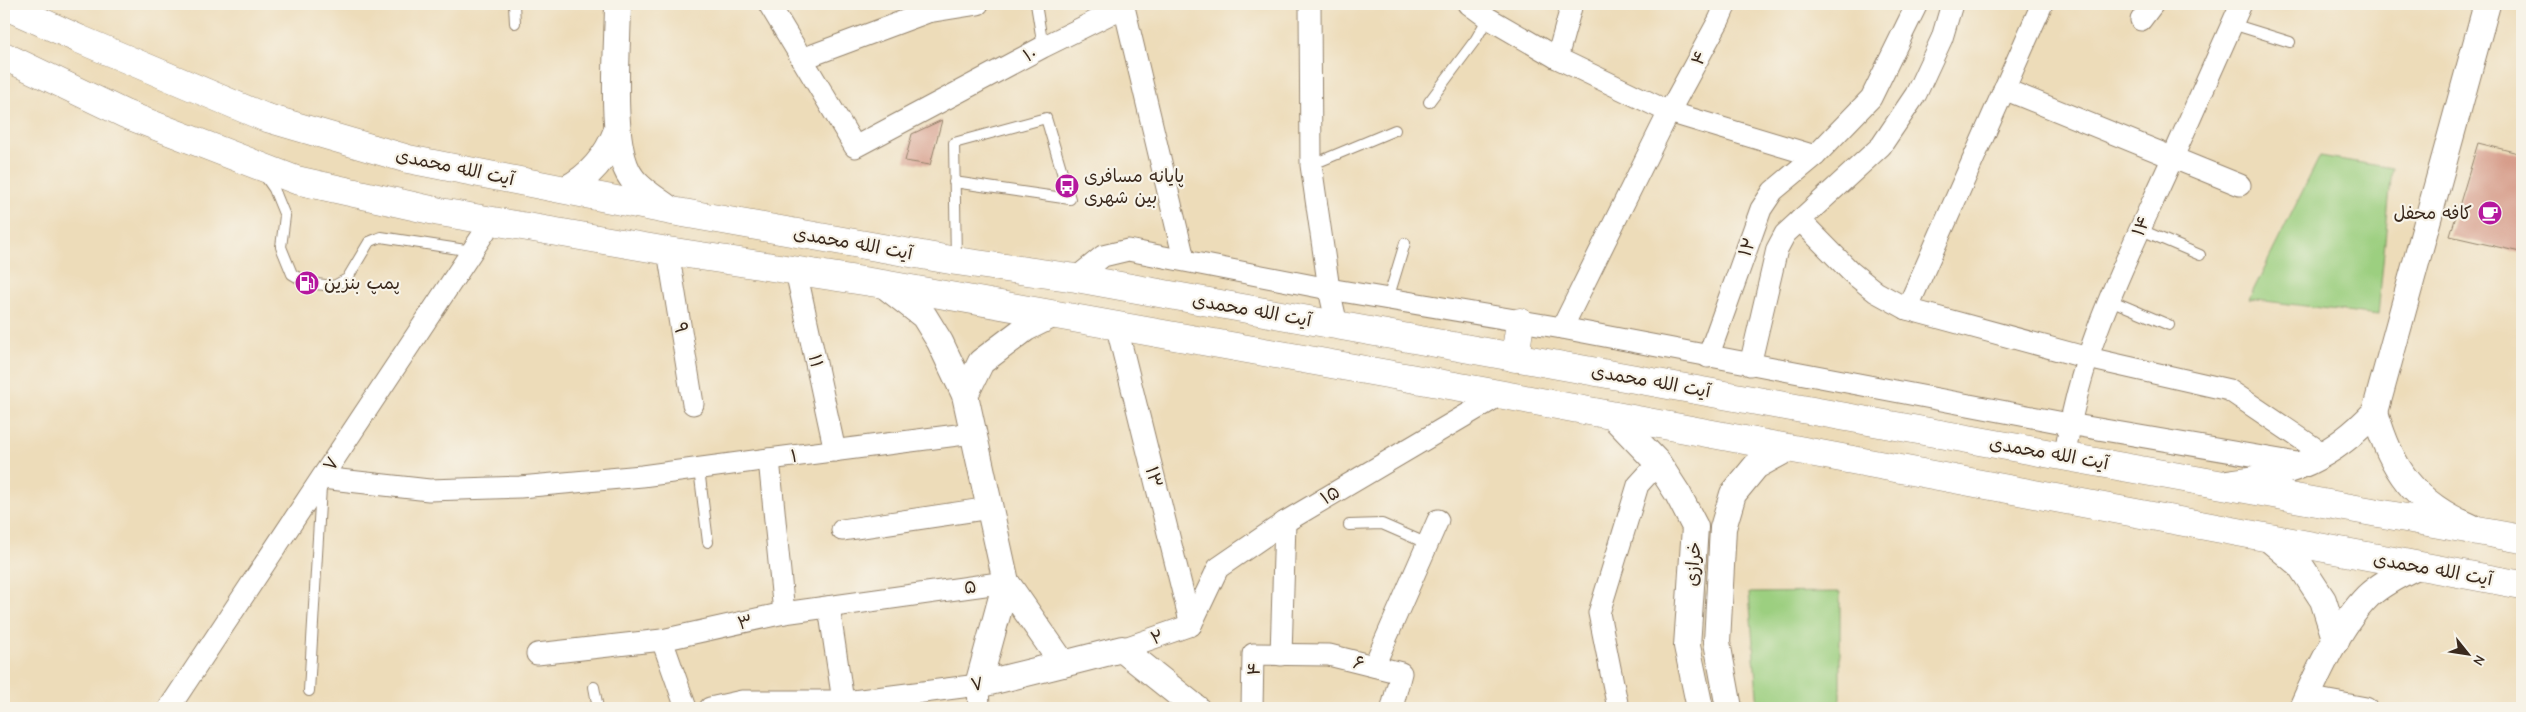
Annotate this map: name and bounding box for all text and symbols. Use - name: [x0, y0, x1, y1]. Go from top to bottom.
- street label: ۱۰: [1020, 42, 1041, 67]
- street label: ۴: [1687, 47, 1712, 69]
- street label: آیت الله محمدی: [394, 145, 518, 191]
- place label: پایانه مسافری بین شهری: [1084, 166, 1184, 208]
- bus stop icon: پایانه مسافری بین شهری: [1054, 173, 1080, 199]
- cafe icon: کافه محفل: [2477, 200, 2503, 226]
- place label: کافه محفل: [2394, 203, 2472, 224]
- street label: ۱۴: [2128, 213, 2155, 240]
- street label: آیت الله محمدی: [792, 223, 916, 265]
- street label: ۱۲: [1734, 235, 1761, 260]
- fuel station icon: پمپ بنزین: [294, 270, 320, 296]
- place label: پمپ بنزین: [324, 273, 400, 295]
- street label: آیت الله محمدی: [1191, 290, 1315, 332]
- street label: ۹: [669, 321, 692, 335]
- street label: ۱۱: [804, 353, 827, 370]
- street label: آیت الله محمدی: [1590, 361, 1714, 403]
- street label: آیت الله محمدی: [1988, 433, 2112, 475]
- street label: ۱: [790, 446, 799, 467]
- street label: ۷: [319, 453, 344, 475]
- street label: ۱۳: [1141, 464, 1166, 490]
- street label: ۱۵: [1317, 482, 1344, 509]
- street label: خرازی: [1681, 541, 1706, 587]
- street label: آیت الله محمدی: [2372, 549, 2496, 591]
- street label: ۵: [962, 576, 978, 599]
- street label: ۳: [736, 611, 755, 634]
- street label: ۲: [1148, 626, 1166, 649]
- north arrow: [2444, 630, 2494, 680]
- street label: ۶: [1351, 652, 1367, 675]
- text: N: [2469, 652, 2488, 668]
- street label: ۴: [1243, 661, 1266, 677]
- street label: ۷: [969, 673, 985, 696]

